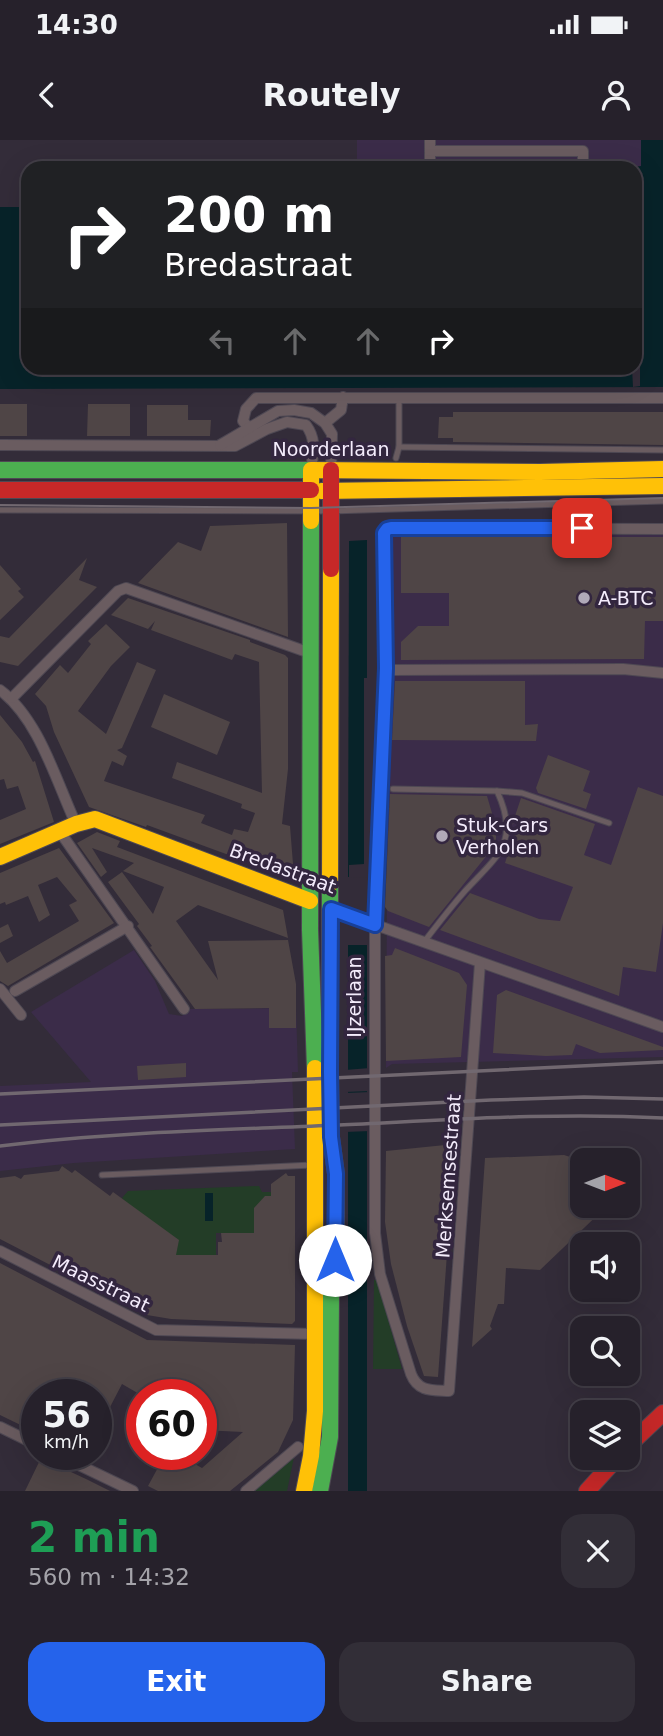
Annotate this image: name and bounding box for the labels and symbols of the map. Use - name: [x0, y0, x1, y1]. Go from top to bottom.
- street label: Noorderlaan: [272, 438, 390, 460]
- pin: [552, 498, 612, 558]
- place label: A-BTC: [598, 587, 654, 609]
- marker: A-BTC: [576, 590, 592, 606]
- place label: Stuk-Cars Verholen: [456, 814, 548, 858]
- marker: Stuk-Cars Verholen: [434, 828, 450, 844]
- street label: Bredastraat: [227, 839, 339, 897]
- street label: IJzerlaan: [343, 956, 365, 1038]
- street label: Merksemsestraat: [431, 1093, 465, 1259]
- north arrow: [570, 1148, 640, 1218]
- position arrow: [298, 1223, 372, 1297]
- street label: Maasstraat: [49, 1250, 153, 1316]
- speed limit sign: 60: [126, 1379, 217, 1470]

